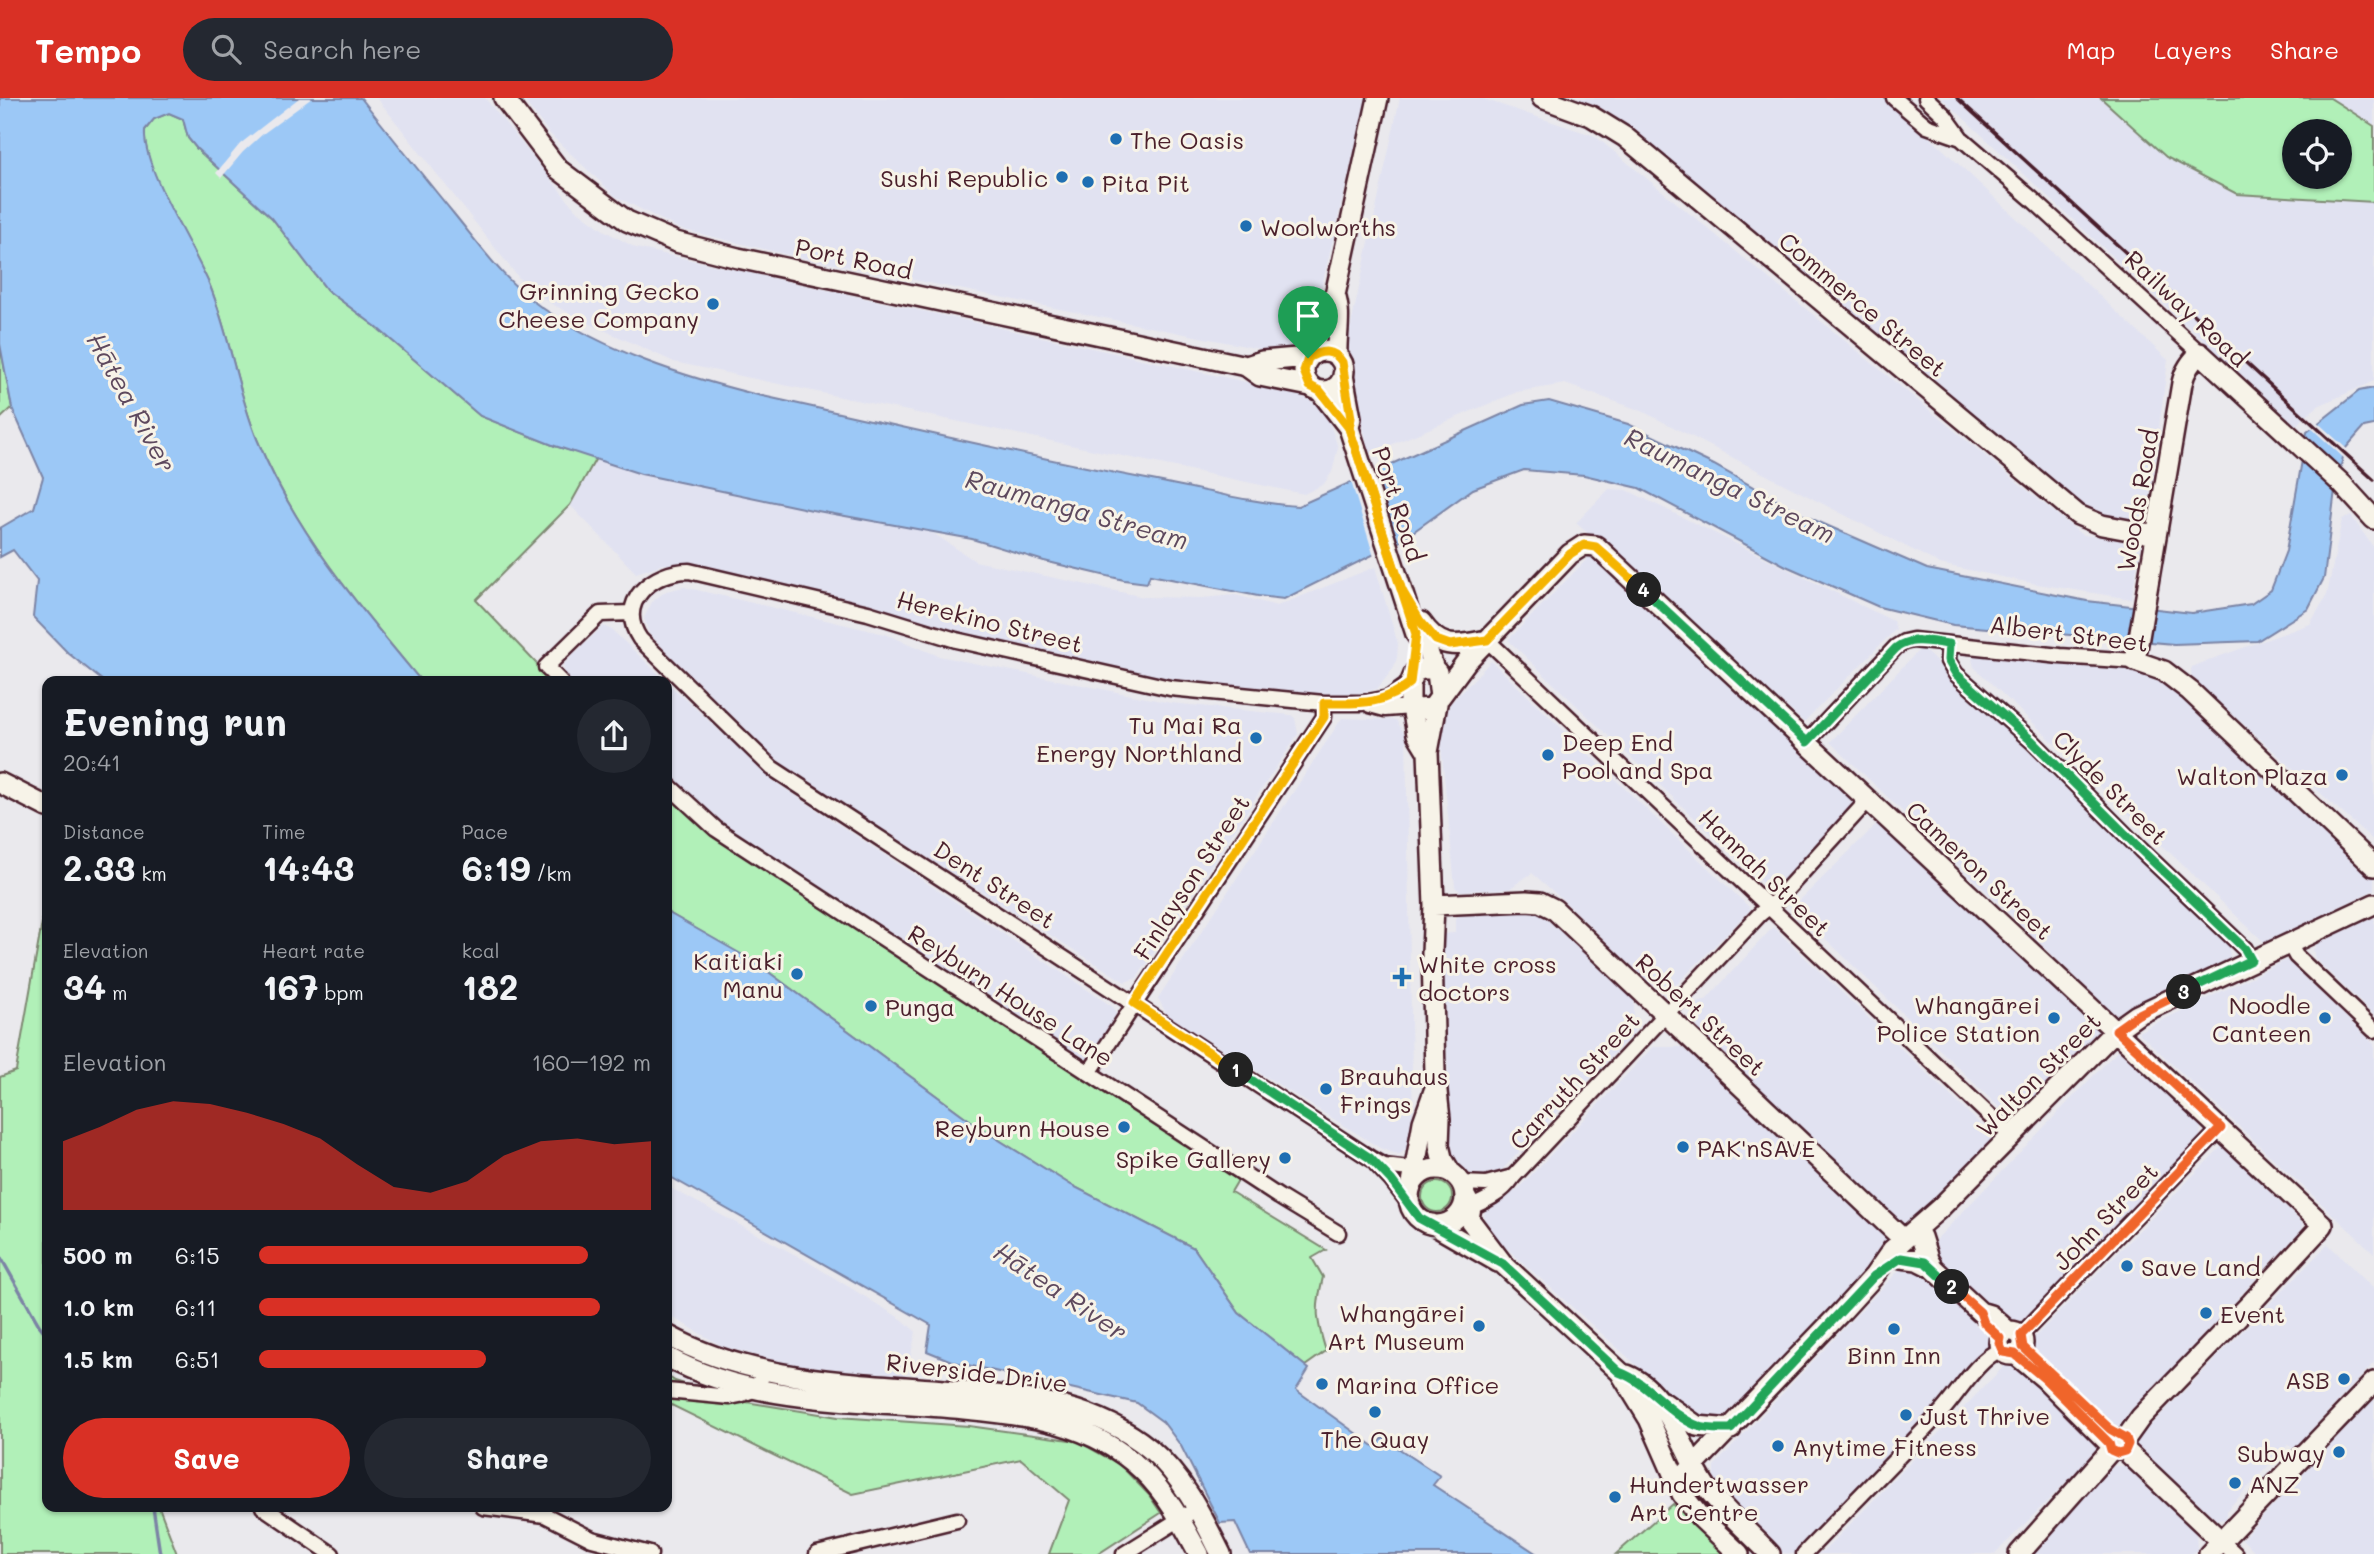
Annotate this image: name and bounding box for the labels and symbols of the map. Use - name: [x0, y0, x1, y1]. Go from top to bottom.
- place label: The Oasis: [1130, 124, 1244, 155]
- marker: The Oasis: [1108, 131, 1124, 147]
- place label: Sushi Republic: [880, 162, 1048, 193]
- place label: Pita Pit: [1102, 167, 1190, 198]
- marker: Sushi Republic: [1054, 169, 1070, 185]
- marker: Pita Pit: [1080, 174, 1096, 190]
- place label: Woolworths: [1260, 211, 1396, 242]
- marker: Woolworths: [1238, 218, 1254, 234]
- street label: Commerce Street: [1773, 225, 1953, 383]
- street label: Port Road: [793, 230, 915, 286]
- street label: Railway Road: [2119, 243, 2255, 373]
- place label: Grinning Gecko Cheese Company: [498, 275, 699, 334]
- pin: [1278, 286, 1338, 358]
- marker: Grinning Gecko Cheese Company: [705, 296, 721, 312]
- water label: Hātea River: [80, 326, 184, 478]
- water label: Raumanga Stream: [1619, 419, 1841, 551]
- street label: Woods Road: [2109, 426, 2165, 574]
- street label: Port Road: [1366, 443, 1432, 565]
- water label: Raumanga Stream: [962, 461, 1192, 557]
- pin: 4: [1626, 573, 1662, 608]
- street label: Herekino Street: [894, 583, 1086, 659]
- street label: Albert Street: [1988, 608, 2150, 658]
- place label: Tu Mai Ra Energy Northland: [1036, 709, 1242, 768]
- street label: Clyde Street: [2047, 723, 2175, 851]
- place label: Deep End Pool and Spa: [1562, 726, 1713, 785]
- marker: Tu Mai Ra Energy Northland: [1248, 730, 1264, 746]
- marker: Deep End Pool and Spa: [1540, 747, 1556, 763]
- place label: Walton Plaza: [2176, 760, 2328, 791]
- marker: Walton Plaza: [2334, 767, 2350, 783]
- street label: Finlayson Street: [1126, 789, 1256, 965]
- street label: Cameron Street: [1900, 794, 2060, 946]
- street label: Hannah Street: [1693, 801, 1837, 943]
- street label: Dent Street: [928, 833, 1062, 935]
- street label: Reyburn House Lane: [903, 917, 1119, 1073]
- place label: Kaitiaki Manu: [693, 945, 783, 1004]
- street label: Robert Street: [1630, 946, 1772, 1082]
- place label: White cross doctors: [1418, 948, 1557, 1007]
- marker: Kaitiaki Manu: [789, 966, 805, 982]
- marker: White cross doctors: [1392, 967, 1412, 987]
- pin: 3: [2166, 974, 2202, 1010]
- place label: Whangārei Police Station: [1877, 989, 2040, 1048]
- place label: Noodle Canteen: [2212, 989, 2311, 1048]
- place label: Punga: [885, 991, 955, 1022]
- marker: Punga: [863, 998, 879, 1014]
- street label: Carruth Street: [1502, 1005, 1646, 1155]
- street label: Walton Street: [1969, 1005, 2107, 1143]
- marker: Whangārei Police Station: [2046, 1010, 2062, 1026]
- marker: Noodle Canteen: [2317, 1010, 2333, 1026]
- pin: 1: [1218, 1052, 1254, 1088]
- place label: Brauhaus Frings: [1340, 1060, 1448, 1119]
- marker: Brauhaus Frings: [1318, 1081, 1334, 1097]
- place label: Reyburn House: [935, 1112, 1110, 1143]
- marker: Reyburn House: [1116, 1119, 1132, 1135]
- place label: PAK'nSAVE: [1697, 1132, 1815, 1163]
- marker: PAK'nSAVE: [1675, 1139, 1691, 1155]
- place label: Spike Gallery: [1116, 1143, 1271, 1174]
- marker: Spike Gallery: [1277, 1150, 1293, 1166]
- street label: John Street: [2046, 1155, 2164, 1277]
- water label: Hātea River: [988, 1234, 1134, 1348]
- place label: Save Land: [2141, 1251, 2261, 1282]
- marker: Save Land: [2119, 1258, 2135, 1274]
- pin: 2: [1934, 1270, 1969, 1304]
- place label: Whangārei Art Museum: [1327, 1297, 1465, 1356]
- place label: Event: [2220, 1298, 2285, 1329]
- marker: Event: [2198, 1305, 2214, 1321]
- marker: Whangārei Art Museum: [1471, 1318, 1487, 1334]
- marker: Binn Inn: [1886, 1321, 1902, 1337]
- place label: Binn Inn: [1847, 1339, 1941, 1370]
- street label: Riverside Drive: [885, 1345, 1069, 1399]
- place label: ASB: [2285, 1364, 2330, 1395]
- place label: Marina Office: [1336, 1369, 1499, 1400]
- marker: ASB: [2336, 1371, 2352, 1387]
- marker: Marina Office: [1314, 1376, 1330, 1392]
- place label: Just Thrive: [1920, 1400, 2050, 1431]
- marker: The Quay: [1367, 1404, 1383, 1420]
- marker: Just Thrive: [1898, 1407, 1914, 1423]
- place label: The Quay: [1321, 1423, 1429, 1454]
- place label: Anytime Fitness: [1792, 1431, 1977, 1462]
- place label: Subway: [2237, 1437, 2325, 1468]
- marker: Anytime Fitness: [1770, 1438, 1786, 1454]
- marker: Subway: [2331, 1444, 2347, 1460]
- place label: Hundertwasser Art Centre: [1629, 1468, 1809, 1527]
- place label: ANZ: [2249, 1468, 2299, 1499]
- marker: ANZ: [2227, 1475, 2243, 1491]
- marker: Hundertwasser Art Centre: [1607, 1489, 1623, 1505]

